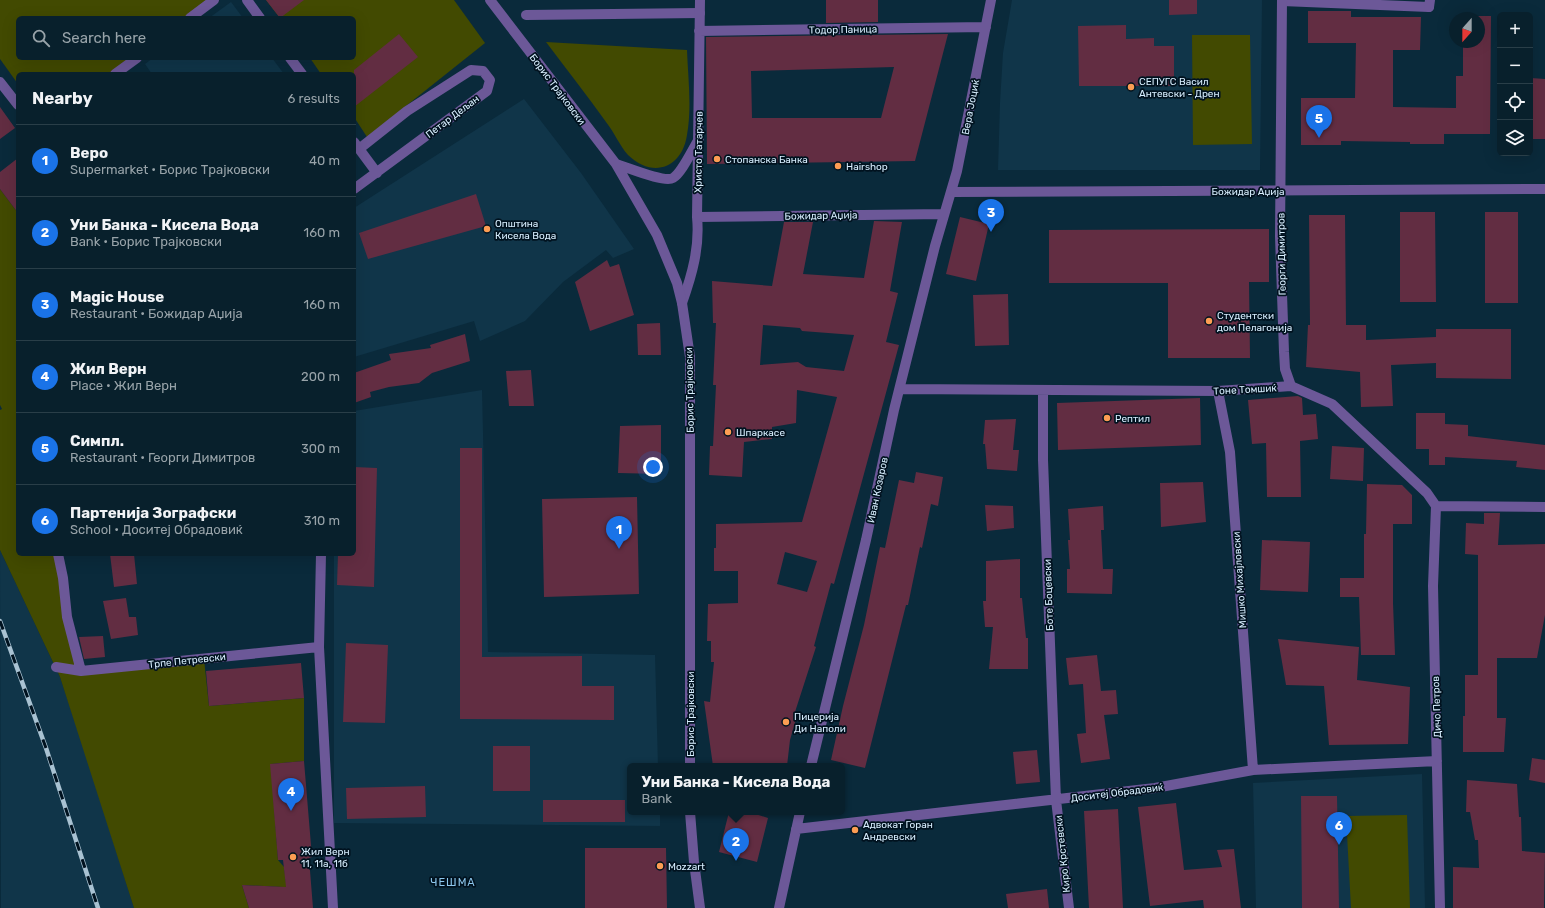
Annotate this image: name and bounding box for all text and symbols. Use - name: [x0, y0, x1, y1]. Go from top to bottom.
- north arrow: [1449, 12, 1485, 48]
- map controls: [1497, 12, 1533, 156]
- button: +: [1497, 12, 1533, 48]
- search box: [16, 16, 356, 60]
- street label: Тодор Паница: [809, 23, 877, 37]
- icon: search: [30, 27, 52, 49]
- text: Search here: [62, 29, 146, 47]
- button: −: [1497, 48, 1533, 84]
- street label: Борис Трајковски: [527, 52, 588, 127]
- place label: СЕПУГС Васил Антевски - Дрен: [1139, 76, 1220, 100]
- street label: Вера Јоциќ: [960, 78, 982, 136]
- marker: СЕПУГС Васил Антевски - Дрен: [1126, 82, 1136, 92]
- button: locate: [1497, 84, 1533, 120]
- text: Nearby: [32, 88, 93, 108]
- text: 6 results: [288, 91, 340, 106]
- street label: Петар Дељан: [423, 93, 482, 141]
- pin: 5: [1306, 105, 1332, 138]
- street label: Христо Татарчев: [692, 111, 706, 193]
- button: layers: [1497, 120, 1533, 156]
- text: Веро: [70, 144, 108, 162]
- text: 1: [42, 153, 48, 168]
- text: 40 m: [309, 153, 340, 168]
- marker: Стопанска Банка: [712, 154, 722, 164]
- place label: Стопанска Банка: [725, 154, 808, 166]
- marker: Hairshop: [833, 161, 843, 171]
- place label: Hairshop: [846, 161, 888, 173]
- text: Supermarket · Борис Трајковски: [70, 162, 270, 177]
- street label: Божидар Аџија: [1212, 186, 1284, 198]
- pin: 3: [978, 199, 1004, 232]
- street label: Божидар Аџија: [784, 209, 858, 223]
- street label: Георги Димитров: [1275, 212, 1289, 295]
- text: Уни Банка - Кисела Вода: [70, 216, 259, 234]
- place label: Општина Кисела Вода: [495, 218, 556, 242]
- marker: Општина Кисела Вода: [482, 224, 492, 234]
- text: 2: [41, 225, 49, 240]
- text: 160 m: [304, 225, 340, 240]
- text: Bank · Борис Трајковски: [70, 234, 222, 249]
- text: Magic House: [70, 288, 164, 306]
- text: 3: [41, 297, 49, 312]
- text: 160 m: [304, 297, 340, 312]
- text: Restaurant · Божидар Аџија: [70, 306, 243, 321]
- place label: Студентски дом Пелагонија: [1217, 310, 1292, 334]
- marker: Студентски дом Пелагонија: [1204, 316, 1214, 326]
- street label: Борис Трајковски: [683, 347, 697, 433]
- text: Жил Верн: [70, 360, 147, 378]
- text: 4: [41, 369, 49, 384]
- text: 200 m: [301, 369, 340, 384]
- text: Place · Жил Верн: [70, 378, 177, 393]
- street label: Тоне Томшиќ: [1213, 382, 1278, 398]
- marker: Рептил: [1102, 413, 1112, 423]
- place label: Рептил: [1115, 413, 1150, 425]
- marker: Шпаркасе: [723, 427, 733, 437]
- place label: Шпаркасе: [736, 427, 785, 439]
- text: Симпл.: [70, 432, 124, 450]
- text: 5: [41, 441, 49, 456]
- text: 300 m: [301, 441, 340, 456]
- text: Restaurant · Георги Димитров: [70, 450, 255, 465]
- street label: Иван Козаров: [865, 456, 891, 524]
- your location: [643, 457, 663, 477]
- text: Партенија Зографски: [70, 504, 236, 522]
- text: 6: [41, 513, 49, 528]
- text: 310 m: [304, 513, 340, 528]
- pin: 1: [606, 516, 632, 549]
- text: School · Доситеј Обрадовиќ: [70, 522, 243, 537]
- street label: Мишко Михајловски: [1231, 531, 1249, 629]
- street label: Боте Боцевски: [1042, 559, 1056, 631]
- street label: Трпе Петревски: [148, 651, 226, 671]
- street label: Борис Трајковски: [685, 671, 697, 757]
- street label: Дичо Петров: [1430, 675, 1444, 738]
- place label: Пицерија Ди Наполи: [794, 711, 846, 735]
- marker: Пицерија Ди Наполи: [781, 717, 791, 727]
- popup: [627, 763, 845, 815]
- text: Уни Банка - Кисела Вода: [642, 773, 830, 791]
- pin: 4: [278, 778, 304, 811]
- street label: Доситеј Обрадовиќ: [1070, 781, 1165, 805]
- text: Bank: [642, 791, 672, 806]
- pin: 6: [1326, 812, 1352, 845]
- street label: Киро Крстевски: [1053, 815, 1073, 893]
- place label: Адвокат Горан Андревски: [863, 819, 933, 843]
- marker: Адвокат Горан Андревски: [850, 825, 860, 835]
- pin: 2: [723, 828, 749, 861]
- place label: Жил Верн 11, 11а, 11б: [301, 846, 350, 870]
- marker: Жил Верн 11, 11а, 11б: [288, 852, 298, 862]
- marker: Mozzart: [655, 861, 665, 871]
- place label: Mozzart: [668, 861, 705, 873]
- district label: ЧЕШМА: [430, 876, 476, 889]

